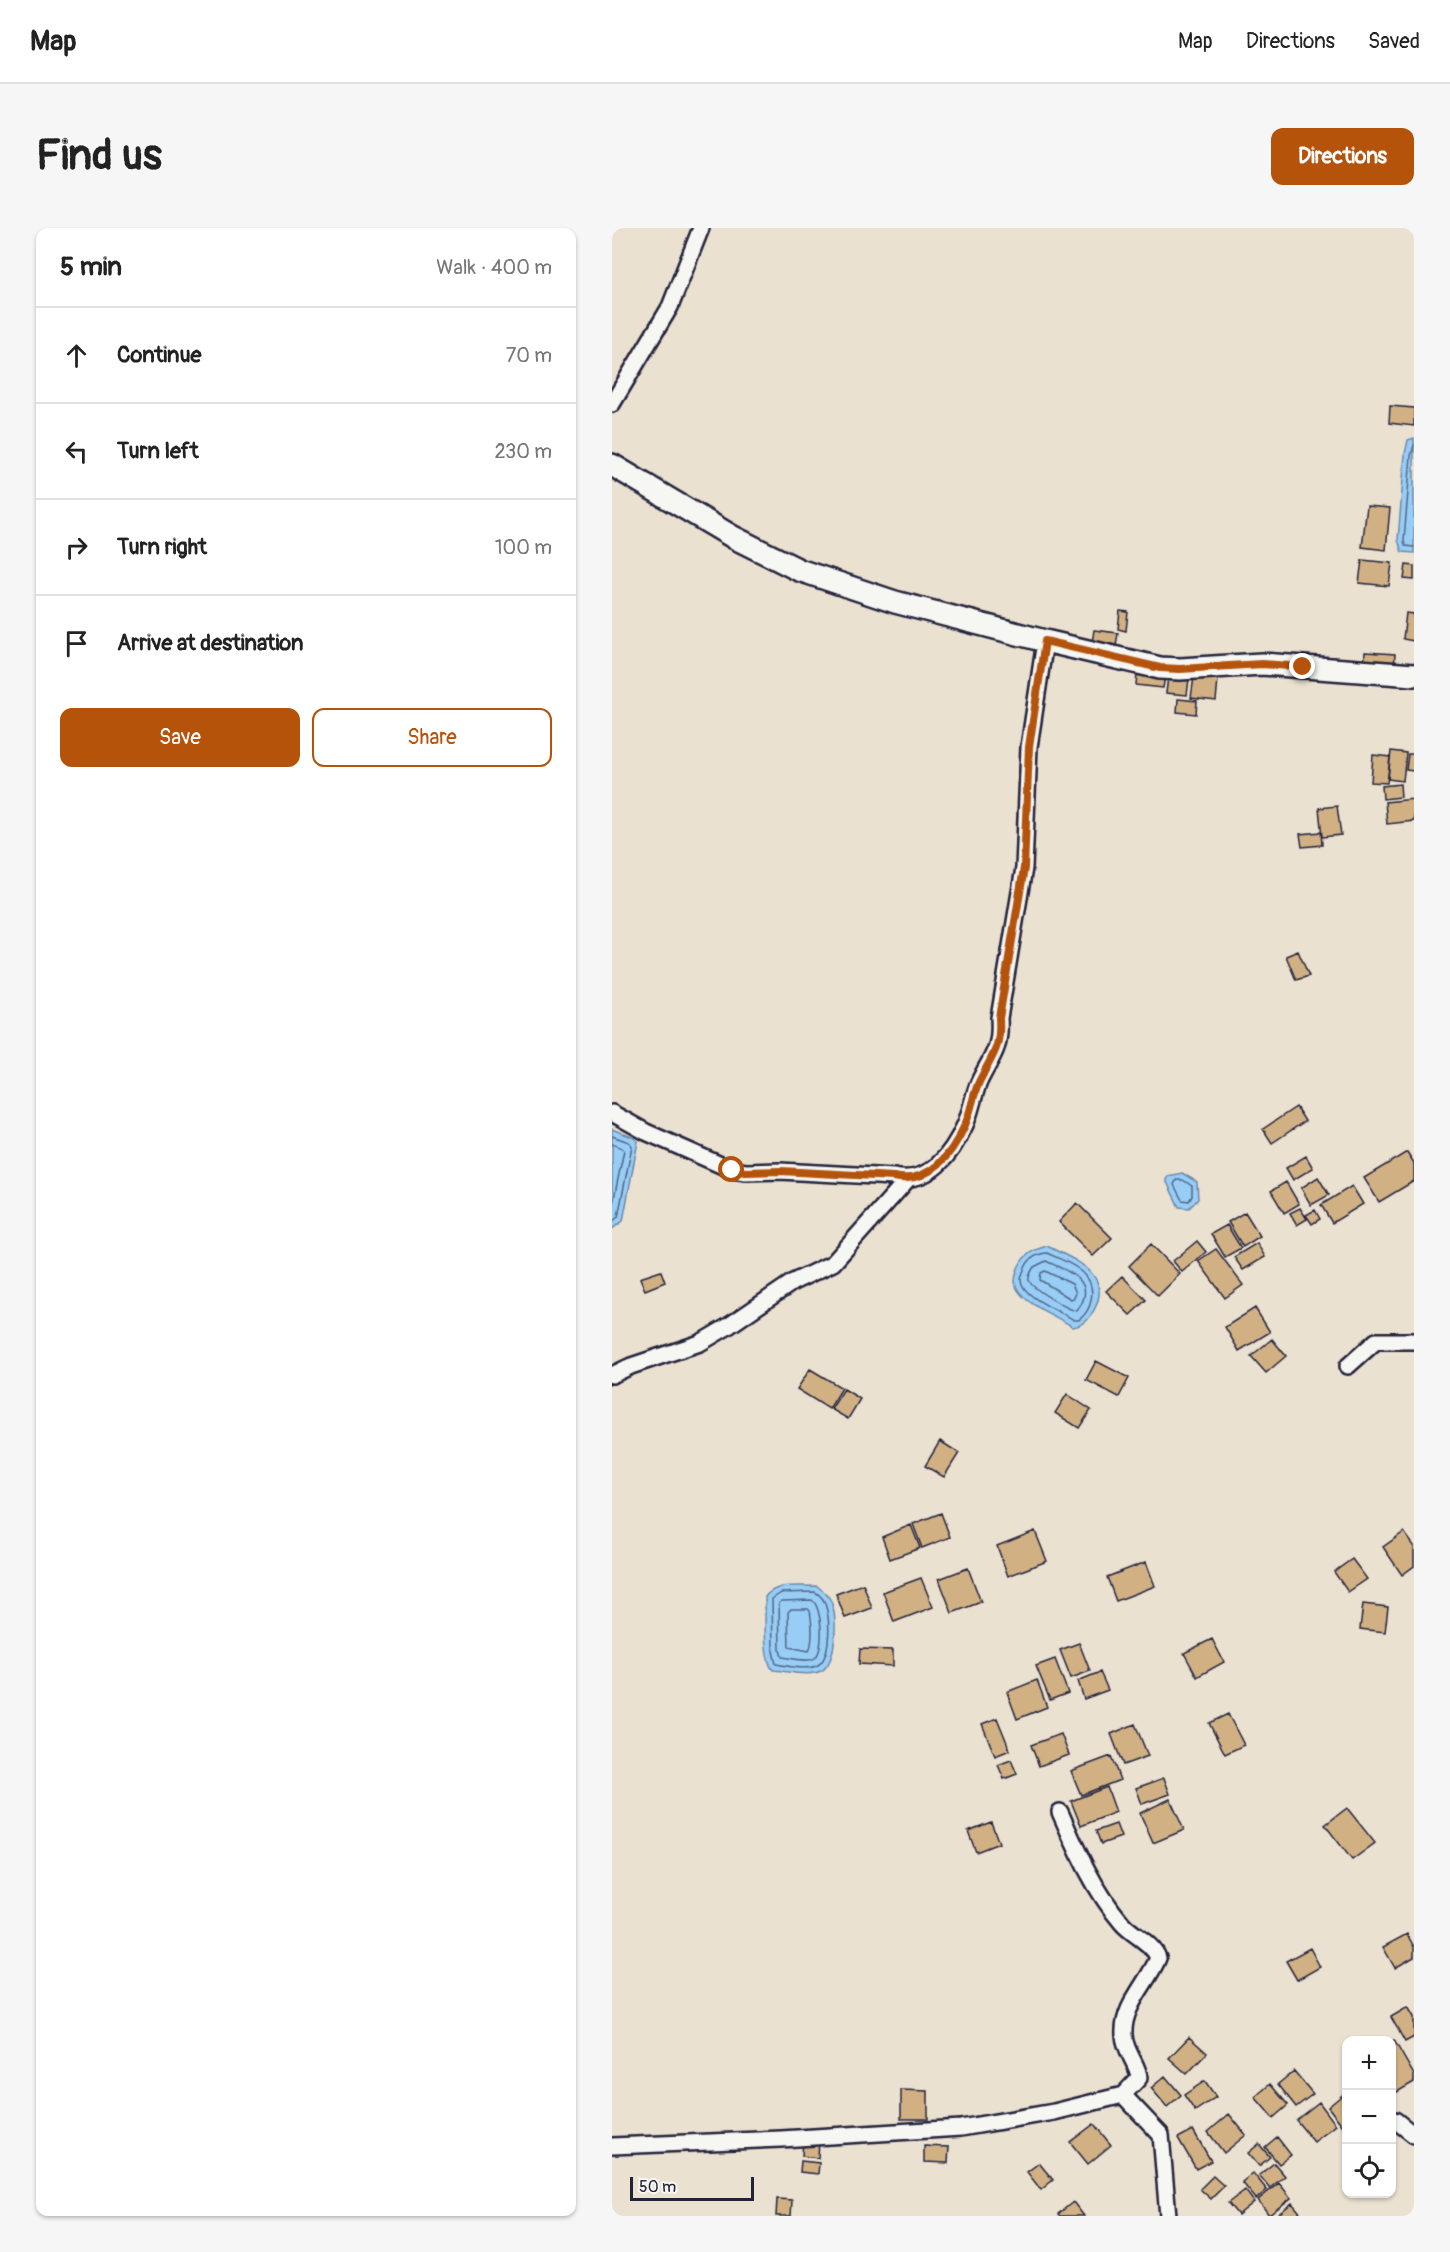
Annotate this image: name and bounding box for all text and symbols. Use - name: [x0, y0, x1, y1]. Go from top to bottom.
- text: Map: [30, 24, 76, 59]
- text: Map: [1178, 28, 1213, 55]
- text: Directions: [1246, 28, 1335, 55]
- text: Saved: [1368, 28, 1420, 55]
- button: Directions: [1271, 128, 1414, 185]
- text: Find us: [36, 130, 162, 182]
- text: 5 min: [60, 251, 122, 283]
- text: Walk · 400 m: [436, 255, 552, 280]
- icon: ahead: [60, 339, 93, 372]
- text: Continue: [117, 341, 201, 369]
- text: 70 m: [506, 343, 552, 368]
- icon: left: [60, 435, 93, 468]
- text: Turn left: [117, 437, 199, 465]
- text: 230 m: [495, 439, 552, 464]
- icon: right: [60, 531, 93, 564]
- text: Turn right: [117, 533, 207, 561]
- text: 100 m: [495, 535, 552, 560]
- icon: arrive: [60, 627, 93, 660]
- text: Arrive at destination: [117, 629, 303, 657]
- route end: [1289, 653, 1315, 679]
- button: Save: [60, 708, 300, 767]
- button: Share: [312, 708, 552, 767]
- route start: [718, 1156, 744, 1182]
- map controls: [1342, 2036, 1396, 2198]
- button: +: [1342, 2036, 1396, 2090]
- button: −: [1342, 2090, 1396, 2144]
- button: locate: [1342, 2144, 1396, 2198]
- scale bar: [630, 2174, 754, 2202]
- text: 50 m: [639, 2177, 676, 2197]

